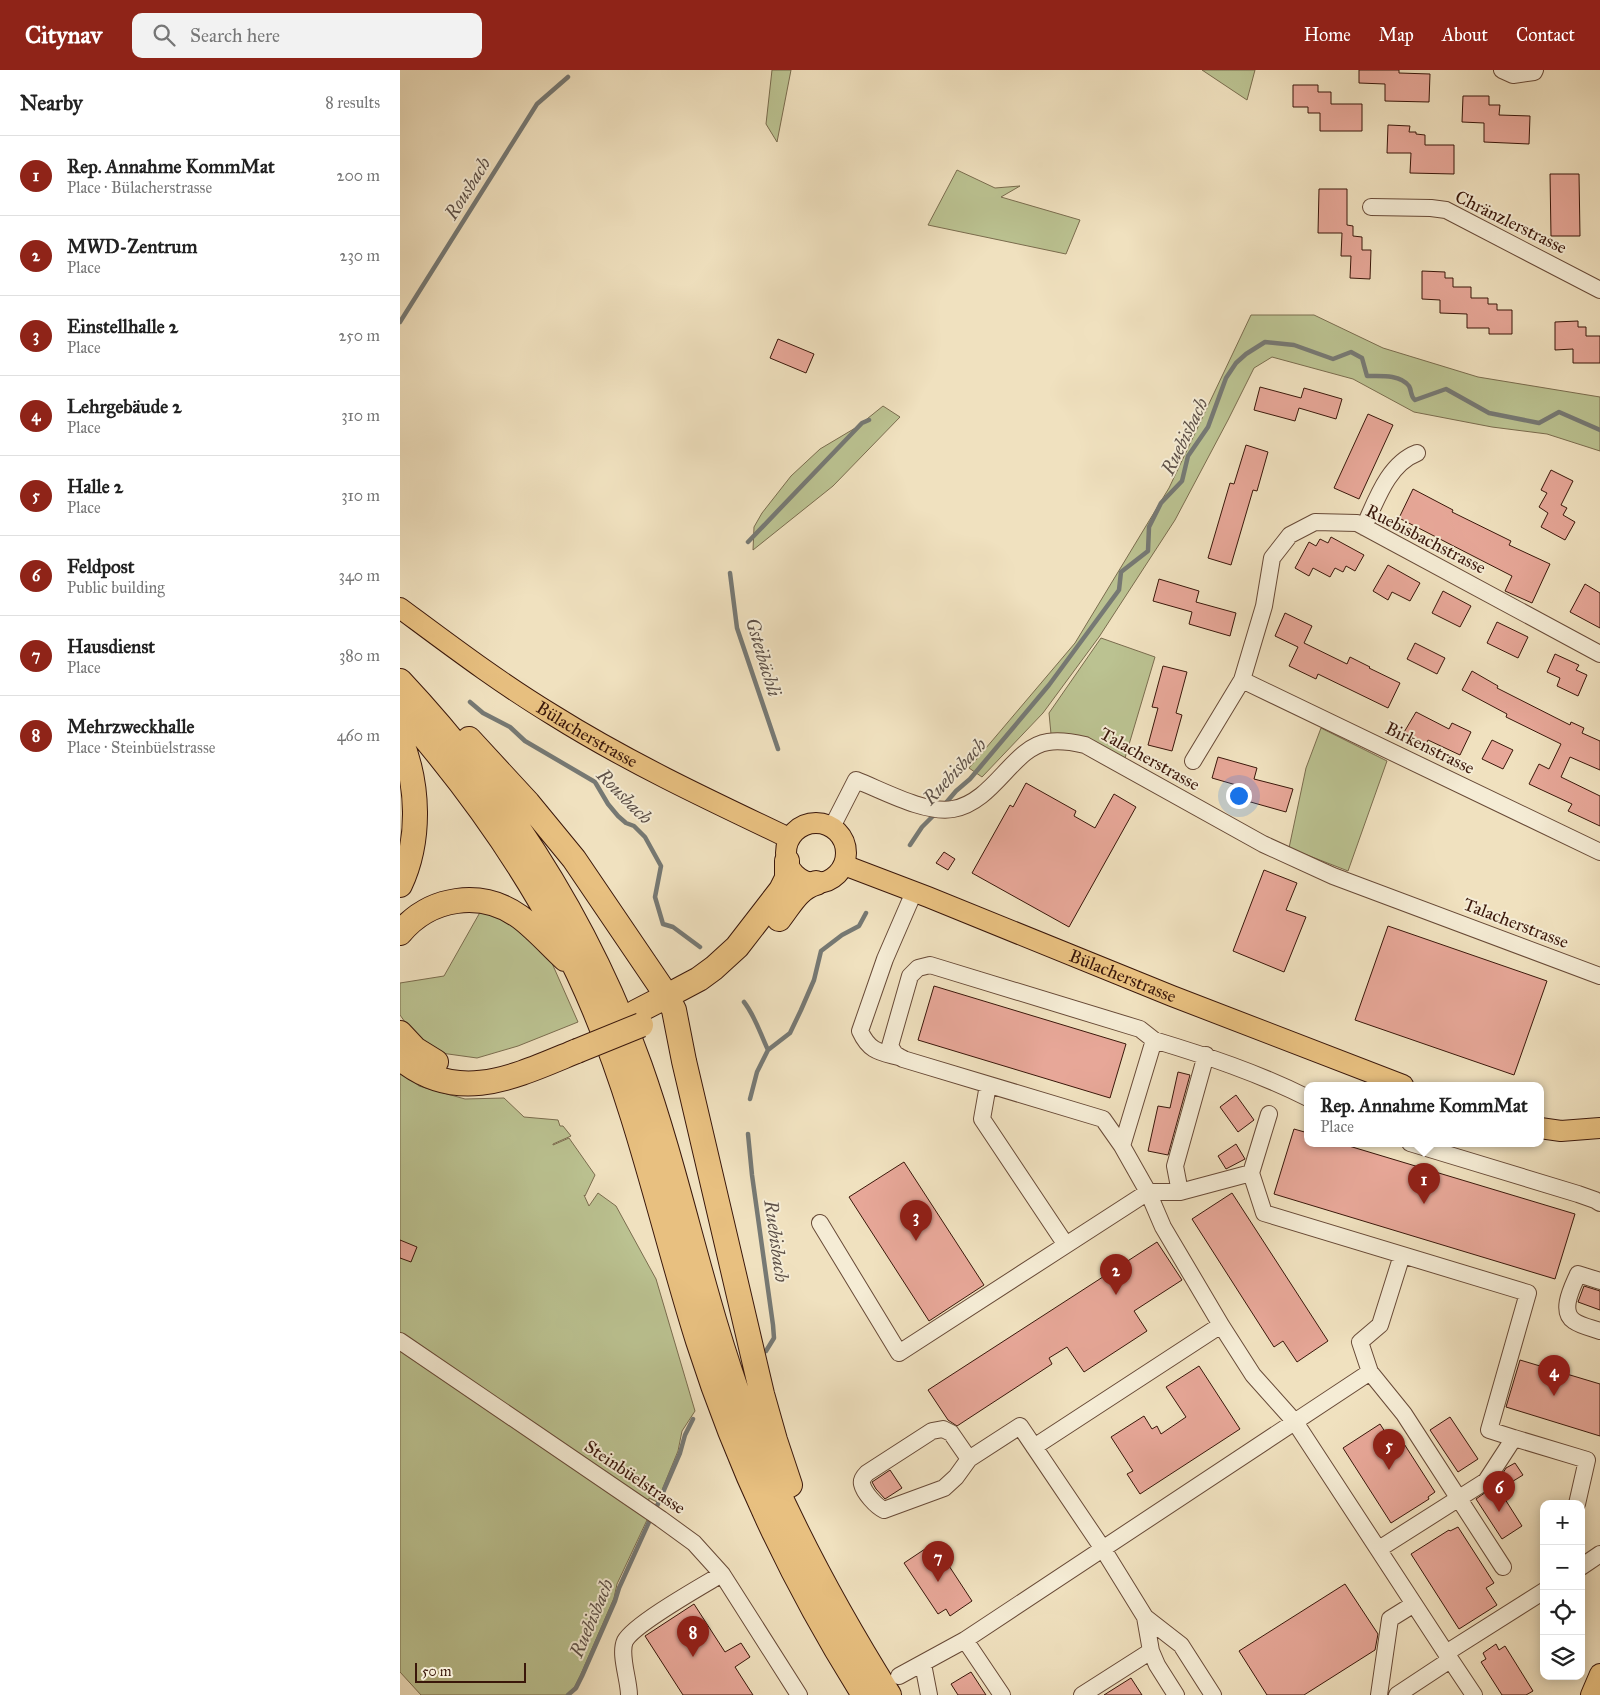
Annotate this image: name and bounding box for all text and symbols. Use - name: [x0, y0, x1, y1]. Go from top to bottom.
- search box: [132, 13, 482, 58]
- text: Citynav: [25, 20, 102, 50]
- icon: search: [150, 21, 178, 49]
- text: Search here: [190, 24, 280, 47]
- text: Home: [1304, 24, 1351, 46]
- text: Map: [1379, 24, 1414, 46]
- text: About: [1442, 24, 1488, 46]
- text: Contact: [1516, 24, 1575, 46]
- text: Nearby: [20, 90, 83, 116]
- text: 8 results: [325, 93, 380, 112]
- water label: Rousbach: [439, 153, 495, 224]
- text: Rep. Annahme KommMat: [67, 155, 275, 178]
- text: 1: [33, 166, 39, 185]
- text: 200 m: [337, 166, 380, 185]
- text: Place · Bülacherstrasse: [67, 178, 212, 197]
- street label: Chränzlerstrasse: [1451, 185, 1571, 259]
- text: MWD-Zentrum: [67, 235, 197, 258]
- text: 2: [32, 246, 40, 265]
- text: 230 m: [340, 246, 380, 265]
- text: Place: [67, 258, 101, 277]
- text: Einstellhalle 2: [67, 315, 178, 338]
- text: 3: [33, 326, 39, 345]
- text: 250 m: [339, 326, 380, 345]
- text: Place: [67, 338, 101, 357]
- water label: Ruebisbach: [1156, 394, 1213, 479]
- text: Lehrgebäude 2: [67, 395, 182, 418]
- text: 4: [32, 406, 40, 425]
- text: 310 m: [341, 406, 380, 425]
- text: Place: [67, 418, 101, 437]
- text: Halle 2: [67, 475, 123, 498]
- text: 5: [32, 486, 40, 505]
- text: 310 m: [341, 486, 380, 505]
- text: Place: [67, 498, 101, 517]
- street label: Ruebisbachstrasse: [1362, 499, 1490, 579]
- text: Feldpost: [67, 555, 134, 578]
- text: 6: [32, 566, 40, 585]
- text: 340 m: [338, 566, 380, 585]
- text: Public building: [67, 578, 165, 597]
- water label: Gsteibächli: [741, 615, 787, 700]
- text: Hausdienst: [67, 635, 155, 658]
- text: 7: [32, 646, 40, 665]
- text: 380 m: [339, 646, 380, 665]
- text: Place: [67, 658, 101, 677]
- street label: Bülacherstrasse: [532, 696, 641, 773]
- text: Mehrzweckhalle: [67, 715, 194, 738]
- street label: Birkenstrasse: [1382, 717, 1478, 779]
- street label: Talacherstrasse: [1096, 722, 1204, 796]
- text: 8: [32, 726, 40, 745]
- text: 460 m: [337, 726, 380, 745]
- water label: Ruebisbach: [917, 733, 991, 810]
- text: Place · Steinbüelstrasse: [67, 738, 215, 757]
- water label: Rousbach: [591, 763, 657, 829]
- your location: [1226, 783, 1252, 809]
- street label: Talacherstrasse: [1460, 893, 1572, 953]
- street label: Bülacherstrasse: [1066, 944, 1180, 1008]
- popup: [1304, 1082, 1544, 1147]
- text: Rep. Annahme KommMat: [1320, 1094, 1528, 1117]
- text: Place: [1320, 1117, 1354, 1136]
- pin: 1: [1408, 1163, 1440, 1204]
- water label: Ruebisbach: [759, 1198, 794, 1284]
- pin: 3: [900, 1200, 932, 1241]
- pin: 2: [1100, 1254, 1132, 1295]
- pin: 4: [1538, 1355, 1570, 1396]
- pin: 5: [1373, 1429, 1405, 1470]
- street label: Steinbüelstrasse: [580, 1435, 690, 1519]
- pin: 6: [1483, 1471, 1515, 1512]
- map controls: [1540, 1500, 1585, 1680]
- button: +: [1540, 1500, 1585, 1545]
- pin: 7: [922, 1541, 954, 1582]
- button: −: [1540, 1545, 1585, 1590]
- water label: Ruebisbach: [564, 1576, 618, 1662]
- button: locate: [1540, 1590, 1585, 1635]
- pin: 8: [677, 1616, 709, 1657]
- button: layers: [1540, 1635, 1585, 1680]
- scale bar: [415, 1660, 526, 1683]
- text: 50 m: [422, 1663, 451, 1680]

